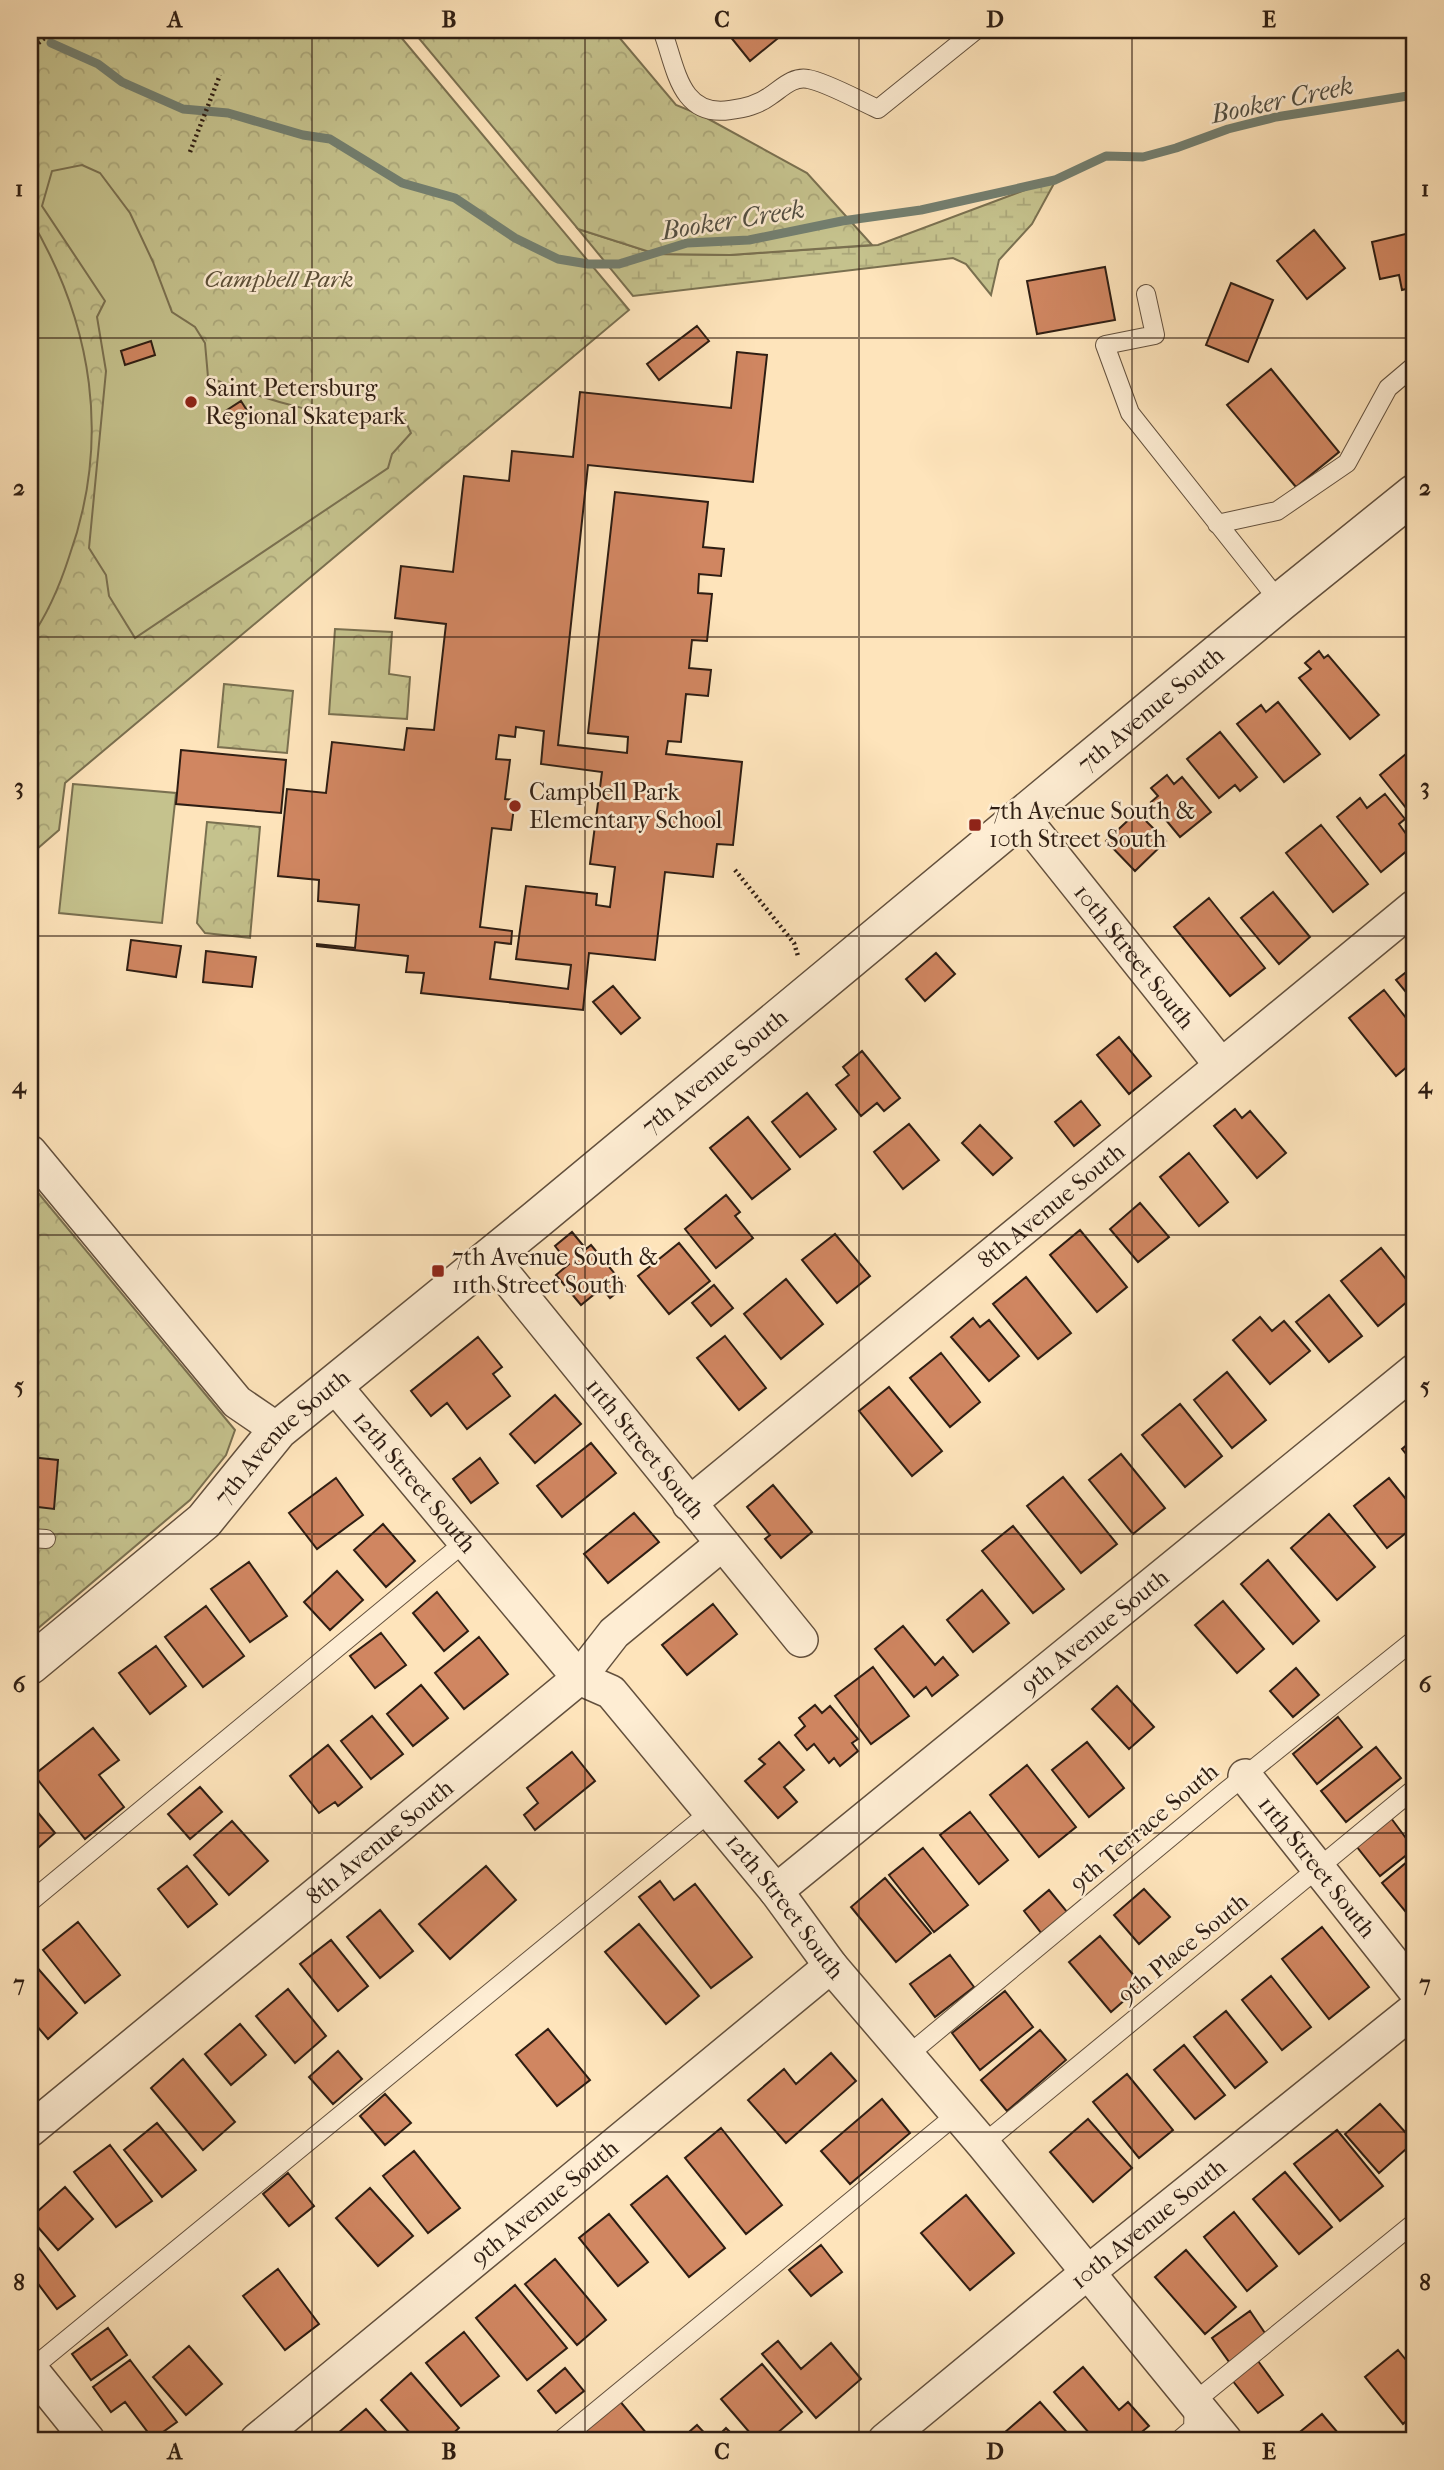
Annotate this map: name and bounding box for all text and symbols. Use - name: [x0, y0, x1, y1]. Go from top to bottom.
- text: A: [166, 6, 184, 33]
- text: B: [442, 6, 457, 33]
- text: C: [714, 6, 730, 33]
- text: D: [986, 6, 1004, 33]
- text: E: [1262, 6, 1276, 33]
- water label: Booker Creek: [1206, 70, 1356, 131]
- text: 1: [15, 175, 23, 202]
- text: 1: [1421, 175, 1429, 202]
- water label: Booker Creek: [657, 193, 807, 247]
- park label: Campbell Park: [204, 265, 354, 293]
- place label: Saint Petersburg Regional Skatepark: [205, 374, 406, 430]
- marker: Saint Petersburg Regional Skatepark: [183, 394, 199, 410]
- text: 2: [13, 474, 25, 501]
- text: 2: [1419, 474, 1431, 501]
- street label: 7th Avenue South: [1072, 640, 1230, 778]
- text: 3: [14, 773, 24, 800]
- text: 3: [1420, 773, 1430, 800]
- place label: Campbell Park Elementary School: [529, 778, 723, 834]
- place label: 7th Avenue South & 10th Street South: [989, 797, 1195, 853]
- marker: Campbell Park Elementary School: [507, 798, 523, 814]
- marker: 7th Avenue South & 10th Street South: [967, 817, 983, 833]
- street label: 10th Street South: [1068, 879, 1201, 1035]
- street label: 7th Avenue South: [636, 1003, 794, 1140]
- text: 4: [11, 1072, 27, 1099]
- text: 4: [1417, 1072, 1433, 1099]
- street label: 8th Avenue South: [972, 1137, 1131, 1274]
- place label: 7th Avenue South & 11th Street South: [452, 1243, 658, 1299]
- marker: 7th Avenue South & 11th Street South: [430, 1263, 446, 1279]
- street label: 7th Avenue South: [209, 1363, 356, 1511]
- text: 5: [14, 1372, 24, 1399]
- street label: 11th Street South: [580, 1372, 711, 1525]
- text: 5: [1420, 1372, 1430, 1399]
- street label: 12th Street South: [347, 1405, 483, 1559]
- street label: 9th Avenue South: [1015, 1563, 1175, 1700]
- text: 6: [13, 1671, 26, 1698]
- text: 6: [1419, 1671, 1432, 1698]
- street label: 9th Terrace South: [1064, 1757, 1224, 1897]
- street label: 8th Avenue South: [301, 1773, 459, 1911]
- street label: 11th Street South: [1252, 1790, 1382, 1944]
- street label: 12th Street South: [720, 1828, 850, 1985]
- street label: 9th Place South: [1112, 1887, 1254, 2009]
- text: 7: [12, 1970, 25, 1997]
- text: 7: [1418, 1970, 1431, 1997]
- street label: 9th Avenue South: [465, 2133, 624, 2271]
- street label: 10th Avenue South: [1065, 2152, 1232, 2295]
- text: 8: [13, 2269, 25, 2296]
- text: 8: [1419, 2269, 1431, 2296]
- text: A: [166, 2438, 184, 2465]
- text: B: [442, 2438, 457, 2465]
- text: C: [714, 2438, 730, 2465]
- text: D: [986, 2438, 1004, 2465]
- text: E: [1262, 2438, 1276, 2465]

